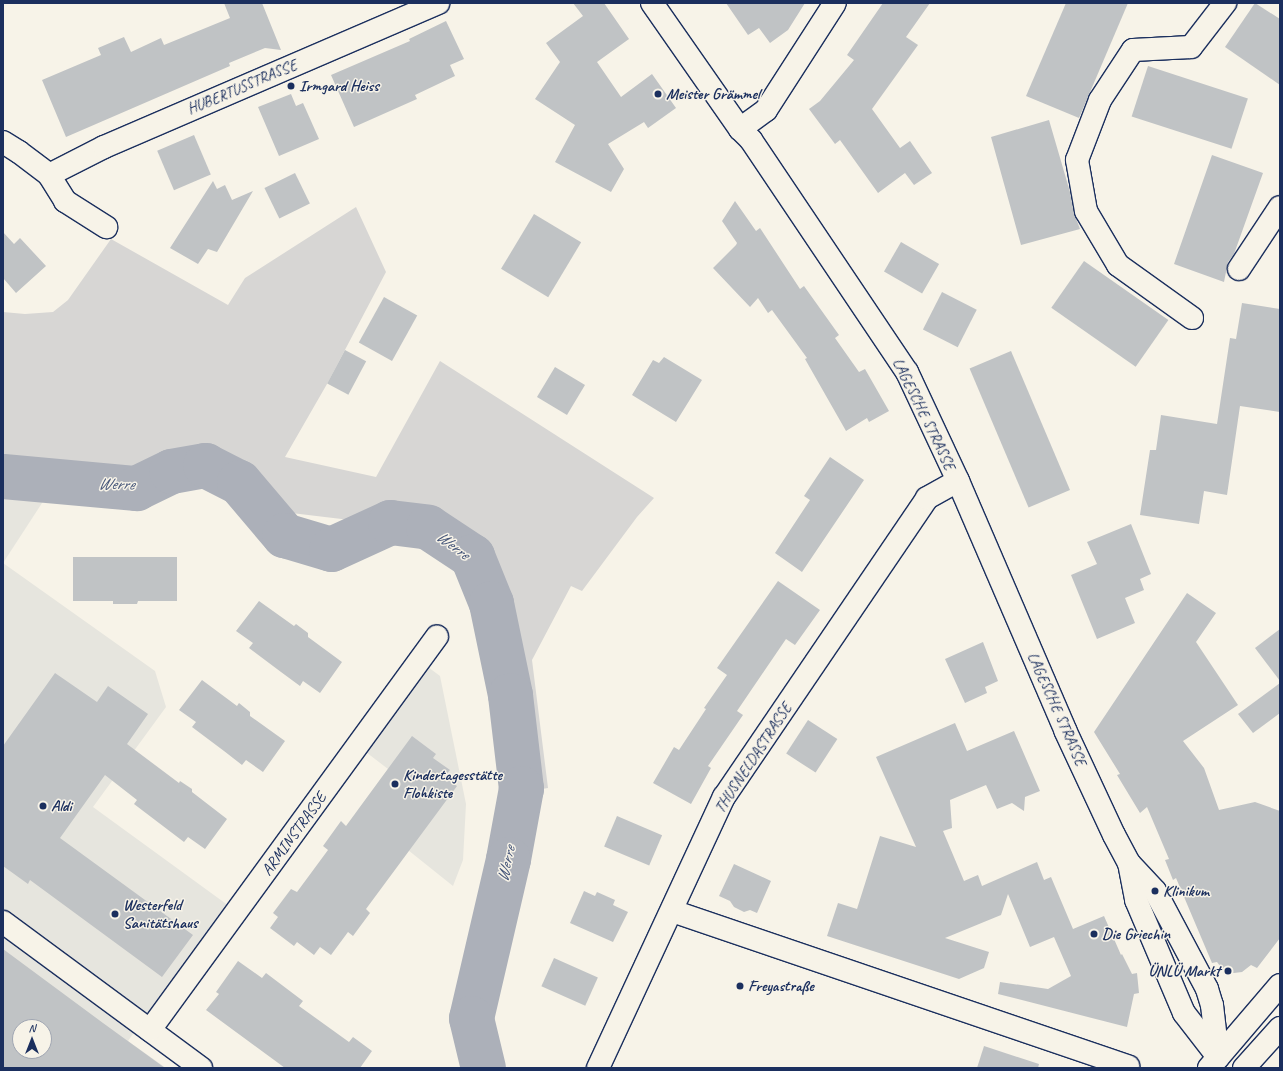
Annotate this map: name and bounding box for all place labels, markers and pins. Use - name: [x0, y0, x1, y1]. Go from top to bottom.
- place label: Irmgard Heiss: [299, 76, 379, 96]
- marker: Irmgard Heiss: [286, 81, 296, 91]
- place label: Meister Grämmel: [666, 84, 760, 104]
- marker: Meister Grämmel: [653, 89, 663, 99]
- place label: Kindertagesstätte Flohkiste: [403, 765, 502, 803]
- marker: Kindertagesstätte Flohkiste: [390, 779, 400, 789]
- place label: Aldi: [51, 796, 72, 816]
- marker: Aldi: [38, 801, 48, 811]
- place label: Klinikum: [1163, 881, 1209, 901]
- marker: Klinikum: [1150, 886, 1160, 896]
- place label: Westerfeld Sanitätshaus: [123, 895, 198, 933]
- marker: Westerfeld Sanitätshaus: [110, 909, 120, 919]
- place label: Die Griechin: [1102, 924, 1170, 944]
- marker: Die Griechin: [1089, 929, 1099, 939]
- place label: ÜNLÜ Markt: [1148, 961, 1220, 981]
- marker: ÜNLÜ Markt: [1223, 966, 1233, 976]
- place label: Freyastraße: [748, 976, 813, 996]
- marker: Freyastraße: [735, 981, 745, 991]

